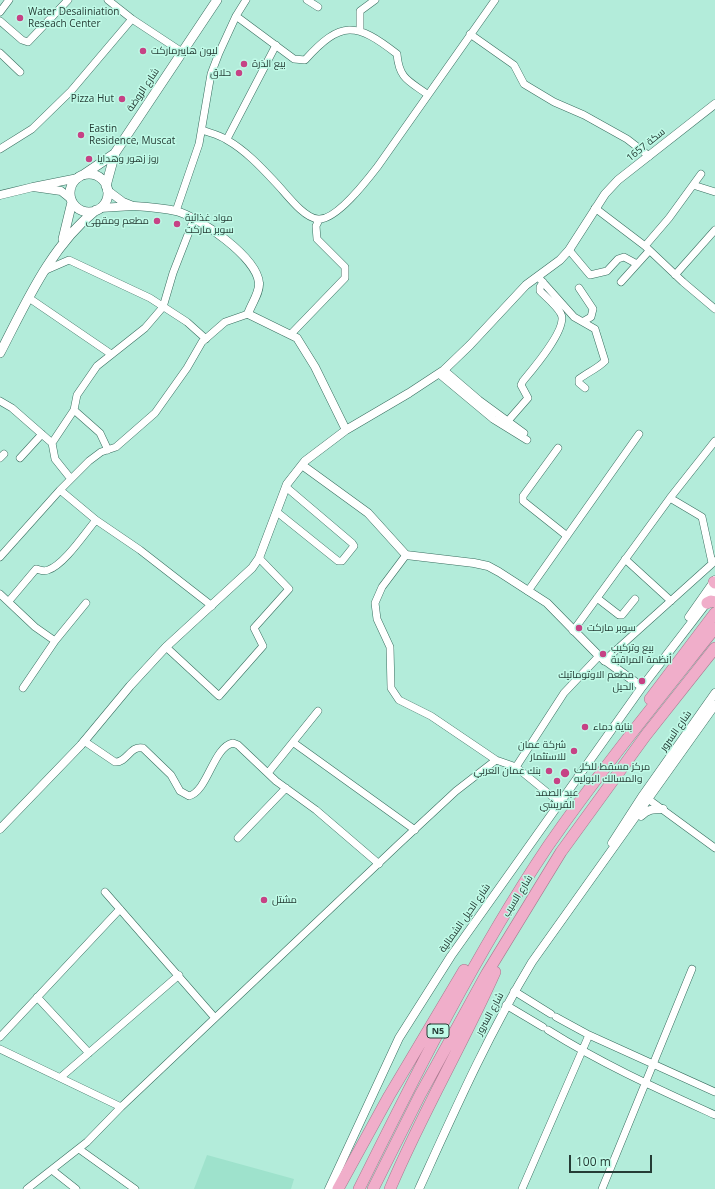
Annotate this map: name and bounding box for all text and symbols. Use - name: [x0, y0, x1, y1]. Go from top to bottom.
- place label: Water Desaliniation Reseach Center: [28, 6, 119, 30]
- marker: Water Desaliniation Reseach Center: [15, 13, 25, 23]
- place label: ليون هايبرماركت: [151, 45, 218, 57]
- marker: ليون هايبرماركت: [138, 46, 148, 56]
- place label: بيع الذرة: [252, 58, 286, 70]
- marker: بيع الذرة: [239, 59, 249, 69]
- street label: شارع الروضة: [124, 66, 162, 114]
- place label: حلاق: [210, 67, 231, 79]
- marker: حلاق: [234, 68, 244, 78]
- place label: Pizza Hut: [71, 93, 114, 105]
- marker: Pizza Hut: [117, 94, 127, 104]
- place label: Eastin Residence, Muscat: [89, 123, 175, 146]
- street label: سكة 1657: [624, 126, 668, 164]
- marker: Eastin Residence, Muscat: [76, 130, 86, 140]
- place label: روز زهور وهدايا: [97, 153, 159, 165]
- marker: روز زهور وهدايا: [84, 154, 94, 164]
- place label: مواد غذائية سوبر ماركت: [185, 212, 234, 236]
- place label: مطعم ومقهى: [86, 215, 149, 227]
- marker: مطعم ومقهى: [152, 216, 162, 226]
- marker: مواد غذائية سوبر ماركت: [172, 219, 182, 229]
- place label: سوبر ماركت: [587, 622, 636, 634]
- marker: سوبر ماركت: [574, 623, 584, 633]
- place label: بيع وتركيب أنظمة المراقبة: [611, 642, 672, 666]
- marker: بيع وتركيب أنظمة المراقبة: [598, 649, 608, 659]
- place label: مطعم الاوتوماتيك الحيل: [558, 669, 634, 692]
- marker: مطعم الاوتوماتيك الحيل: [637, 676, 647, 686]
- street label: شارع السرور: [658, 708, 694, 754]
- place label: بناية دماء: [593, 721, 632, 733]
- marker: بناية دماء: [580, 722, 590, 732]
- place label: شركة عمان للاستثمار: [518, 739, 566, 762]
- marker: شركة عمان للاستثمار: [569, 746, 579, 756]
- place label: مركز مسقط للكلى والمسالك البوليه: [574, 761, 650, 784]
- place label: بنك عمان العربي: [473, 765, 541, 777]
- marker: بنك عمان العربي: [544, 766, 554, 776]
- marker: مركز مسقط للكلى والمسالك البوليه: [559, 767, 571, 779]
- marker: عبد الصمد القريشي: [552, 776, 562, 786]
- place label: عبد الصمد القريشي: [536, 787, 578, 810]
- street label: شارع السيب: [500, 873, 536, 919]
- street label: شارع الحيل الشمالية: [437, 881, 493, 955]
- place label: مشتل: [272, 894, 297, 906]
- marker: مشتل: [259, 895, 269, 905]
- street label: شارع السرور: [473, 991, 507, 1037]
- road number: N5: [427, 1024, 449, 1038]
- scale bar: [571, 1147, 654, 1173]
- text: 100 m: [576, 1153, 611, 1170]

